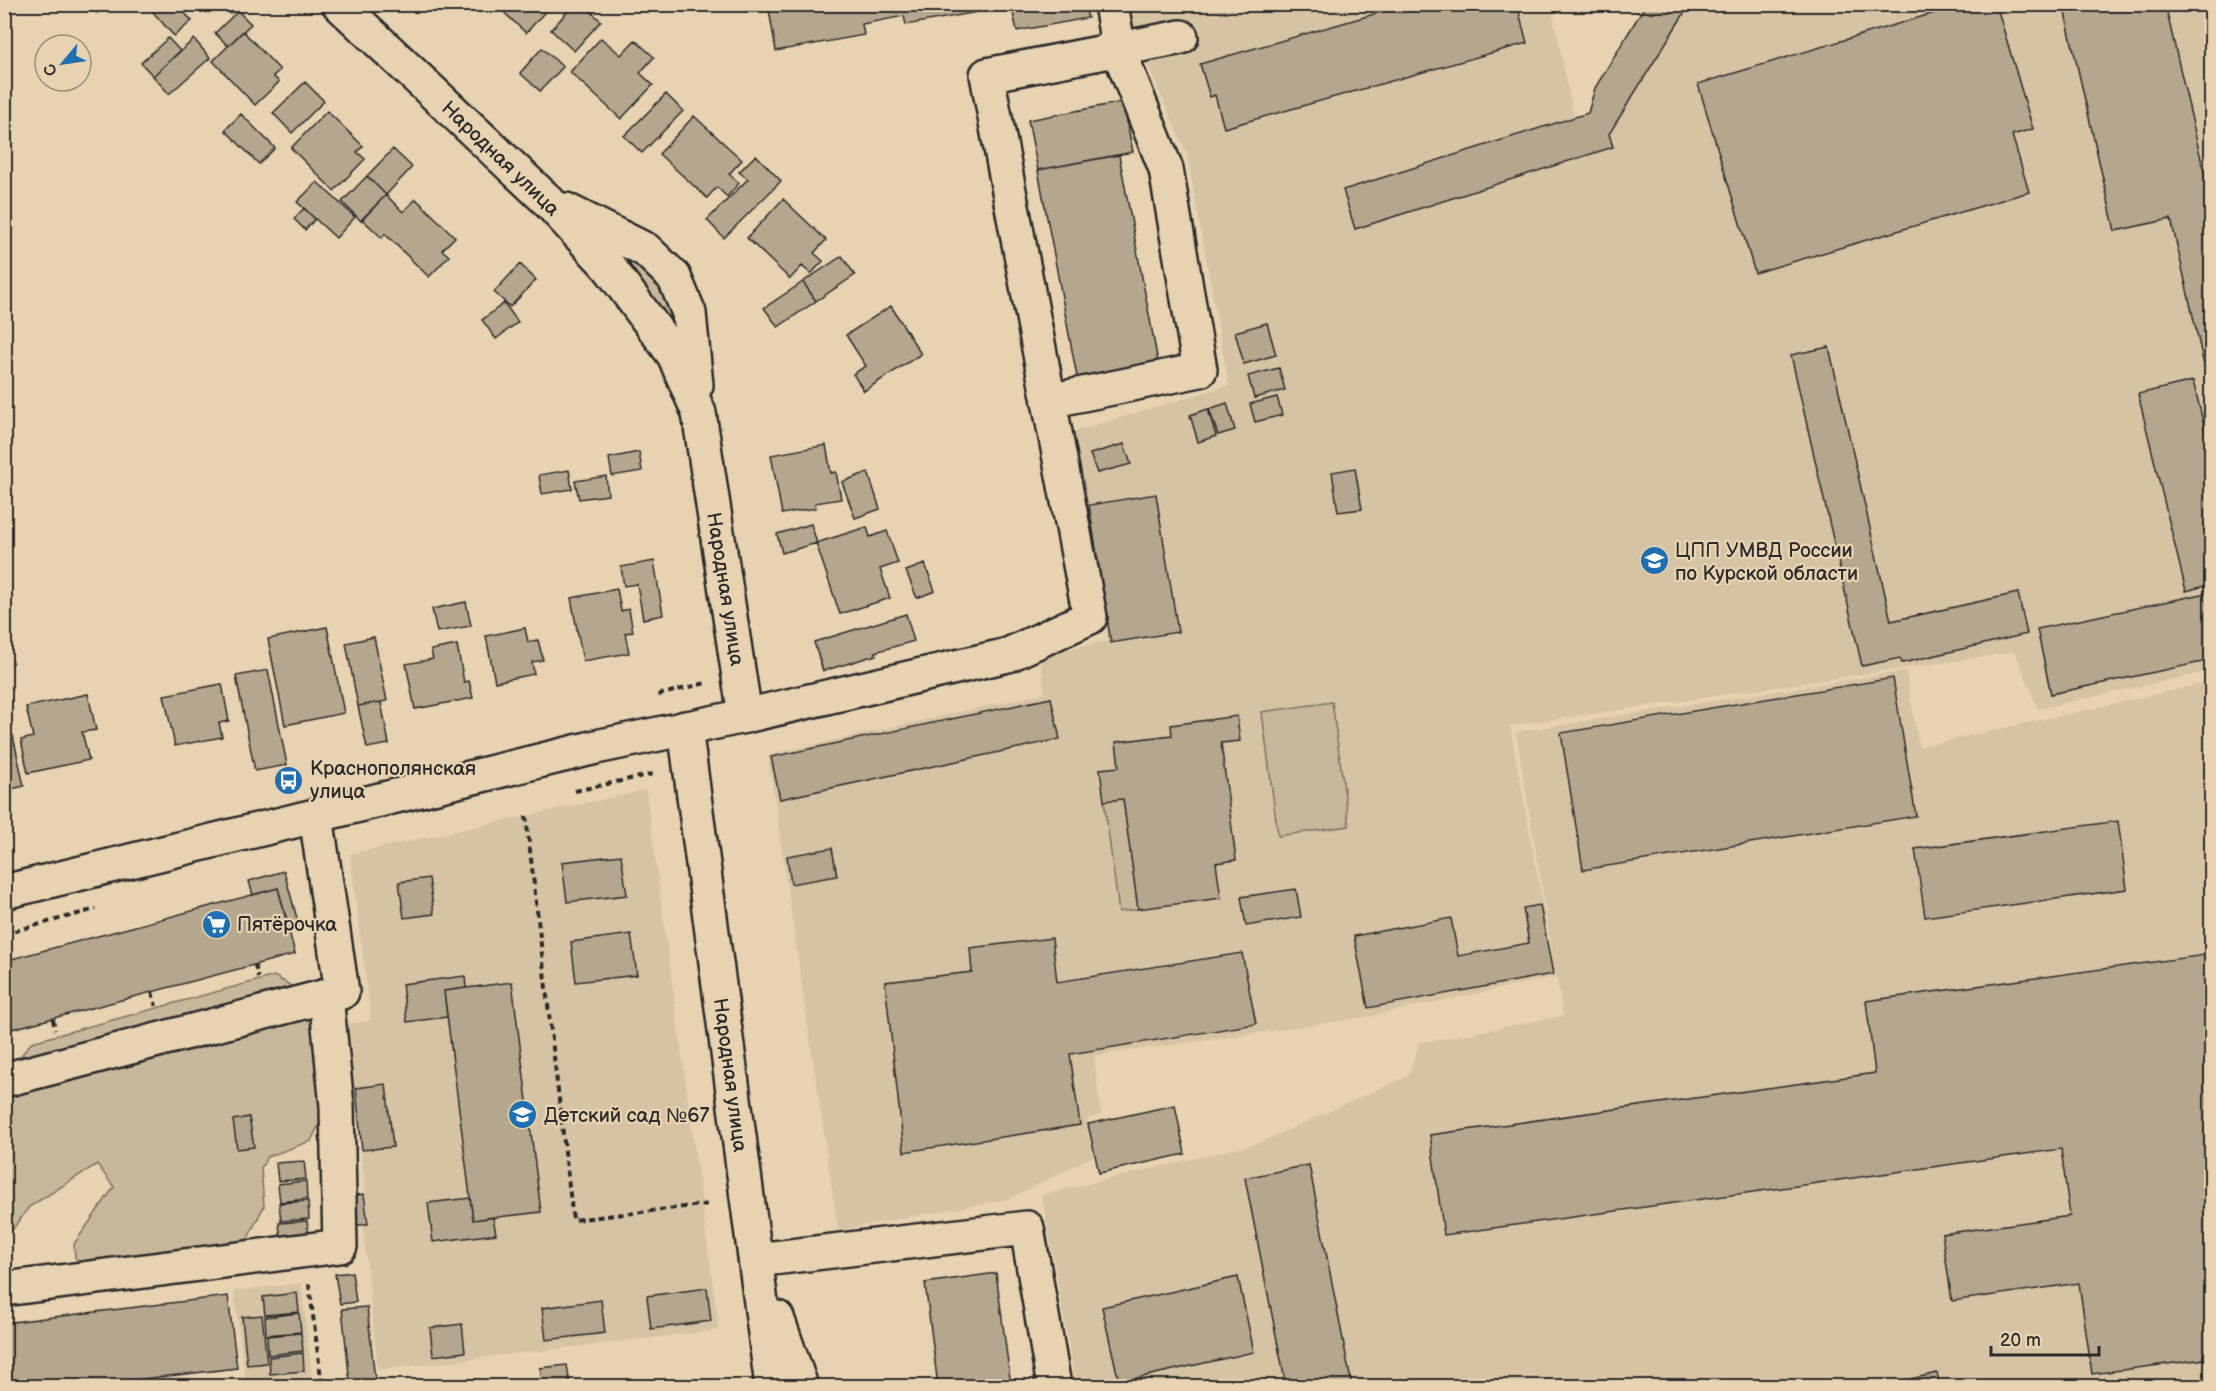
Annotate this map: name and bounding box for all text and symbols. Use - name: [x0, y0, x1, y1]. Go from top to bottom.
- north arrow: [33, 33, 93, 93]
- text: С: [40, 60, 62, 79]
- street label: Народная улица: [436, 96, 565, 221]
- street label: Народная улица: [701, 511, 749, 668]
- place label: ЦПП УМВД России по Курской области: [1675, 539, 1858, 586]
- school or university icon: ЦПП УМВД России по Курской области: [1638, 545, 1670, 577]
- place label: Краснополянская улица: [310, 757, 476, 804]
- bus stop icon: Краснополянская улица: [273, 764, 305, 796]
- supermarket icon: Пятёрочка: [200, 908, 232, 940]
- place label: Пятёрочка: [237, 913, 337, 937]
- street label: Народная улица: [708, 997, 752, 1154]
- school or university icon: Детский сад №67: [507, 1099, 539, 1131]
- place label: Детский сад №67: [544, 1104, 710, 1128]
- scale bar: [1991, 1319, 2099, 1357]
- text: 20 m: [2000, 1330, 2041, 1351]

